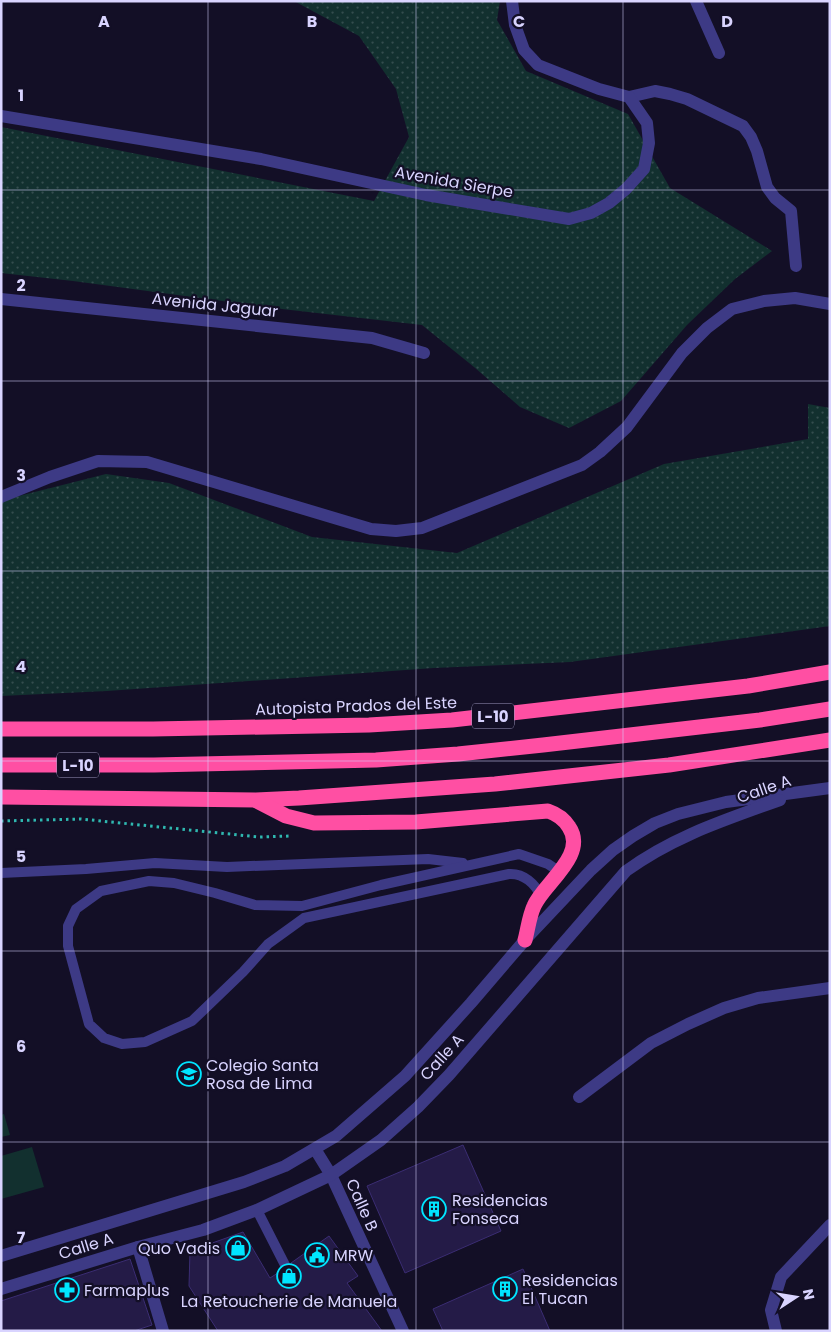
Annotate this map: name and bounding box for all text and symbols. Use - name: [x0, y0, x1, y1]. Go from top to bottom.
- text: A: [98, 10, 110, 33]
- text: B: [307, 10, 317, 33]
- text: C: [513, 10, 525, 33]
- text: D: [721, 10, 733, 33]
- text: 1: [18, 84, 24, 107]
- street label: Avenida Sierpe: [393, 160, 515, 204]
- text: 2: [16, 274, 26, 297]
- street label: Avenida Jaguar: [151, 287, 279, 323]
- text: 3: [16, 464, 26, 487]
- text: 4: [16, 655, 27, 678]
- street label: Autopista Prados del Este: [255, 691, 457, 721]
- road number: L-10: [472, 704, 514, 728]
- road number: L-10: [57, 752, 99, 778]
- street label: Calle A: [734, 769, 794, 809]
- text: 5: [16, 845, 26, 868]
- street label: Calle A: [415, 1028, 469, 1086]
- text: 6: [16, 1035, 26, 1058]
- place label: Colegio Santa Rosa de Lima: [206, 1054, 319, 1095]
- school or university icon: Colegio Santa Rosa de Lima: [176, 1061, 202, 1087]
- street label: Calle B: [340, 1175, 384, 1235]
- place label: Residencias Fonseca: [452, 1189, 548, 1230]
- building icon: Residencias Fonseca: [421, 1196, 447, 1222]
- text: 7: [17, 1226, 26, 1249]
- street label: Calle A: [56, 1227, 116, 1265]
- shop icon: Quo Vadis: [225, 1235, 251, 1261]
- place label: Quo Vadis: [138, 1237, 220, 1260]
- public building icon: MRW: [304, 1242, 330, 1268]
- place label: MRW: [334, 1244, 374, 1267]
- shop icon: La Retoucherie de Manuela: [276, 1263, 302, 1289]
- place label: Residencias El Tucan: [522, 1269, 618, 1310]
- north arrow: [771, 1272, 821, 1322]
- building icon: Residencias El Tucan: [492, 1276, 518, 1302]
- pharmacy icon: Farmaplus: [54, 1277, 80, 1303]
- place label: Farmaplus: [84, 1279, 170, 1302]
- text: N: [798, 1287, 820, 1302]
- place label: La Retoucherie de Manuela: [181, 1290, 397, 1313]

